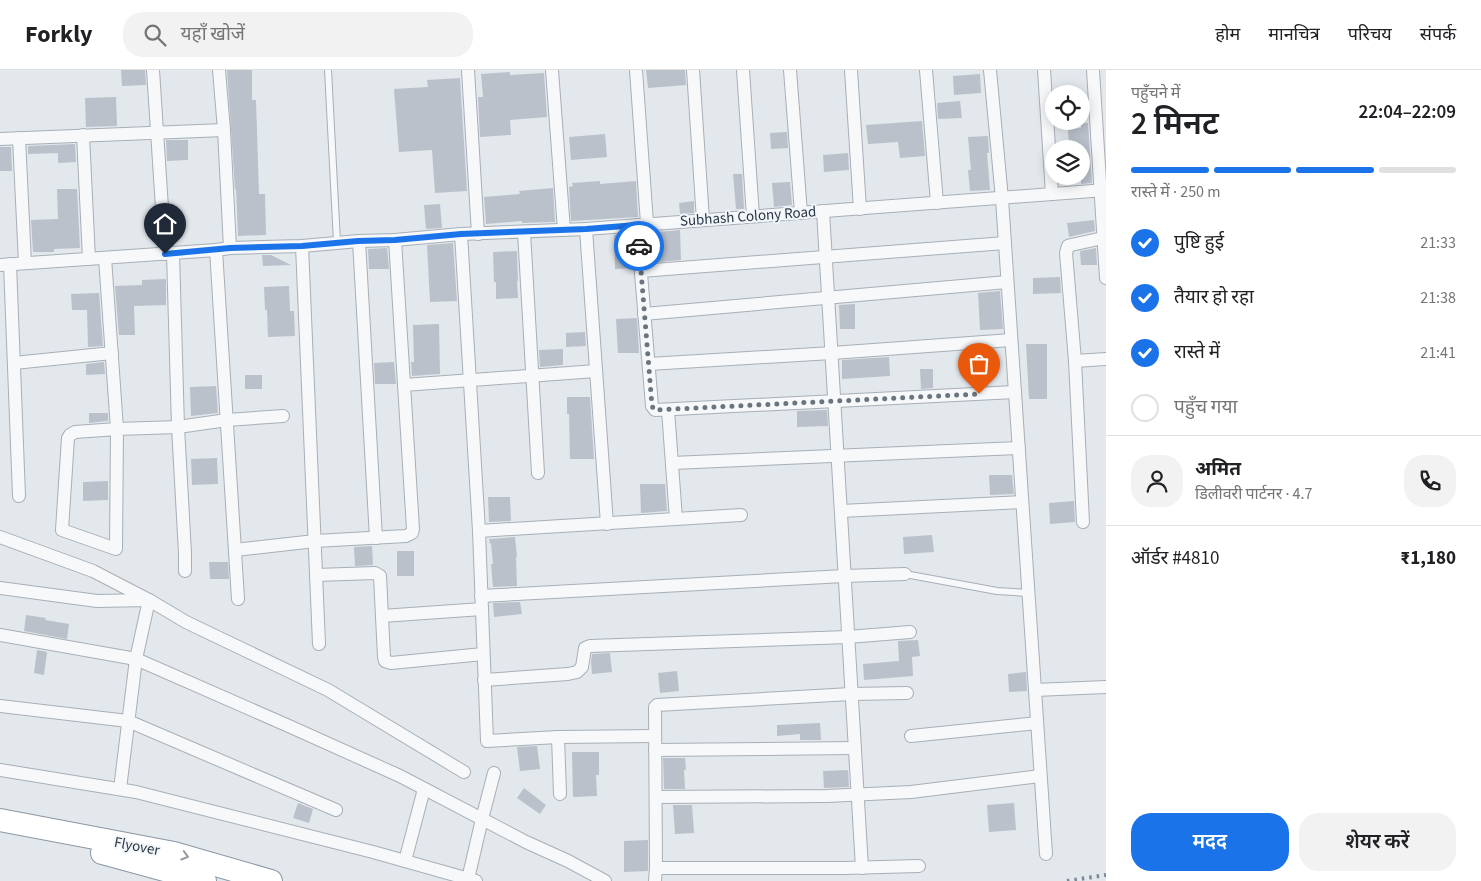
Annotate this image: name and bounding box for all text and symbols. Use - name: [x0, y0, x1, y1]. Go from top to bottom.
- search box: [123, 12, 473, 57]
- text: Forkly: [25, 17, 93, 52]
- icon: search: [141, 21, 169, 49]
- text: यहाँ खोजें: [181, 21, 245, 48]
- text: होम: [1215, 22, 1240, 47]
- text: मानचित्र: [1268, 22, 1320, 47]
- text: परिचय: [1348, 22, 1392, 47]
- text: संपर्क: [1420, 22, 1456, 47]
- text: पहुँचने में: [1131, 82, 1180, 104]
- map controls: [1045, 85, 1090, 185]
- button: locate: [1045, 85, 1090, 130]
- text: 22:04–22:09: [1358, 99, 1456, 126]
- text: 2 मिनट: [1131, 101, 1219, 147]
- button: layers: [1045, 140, 1090, 185]
- text: रास्ते में · 250 m: [1131, 181, 1221, 203]
- street label: Subhash Colony Road: [679, 201, 817, 232]
- pin: [144, 203, 186, 254]
- icon: home: [151, 210, 179, 238]
- courier: [614, 221, 664, 271]
- icon: check: [1131, 229, 1159, 257]
- text: पुष्टि हुई: [1174, 229, 1224, 256]
- icon: car: [625, 232, 653, 260]
- text: 21:33: [1420, 232, 1456, 254]
- icon: check: [1131, 284, 1159, 312]
- text: तैयार हो रहा: [1174, 284, 1254, 311]
- text: 21:38: [1420, 287, 1456, 309]
- icon: check: [1131, 339, 1159, 367]
- text: रास्ते में: [1174, 339, 1220, 366]
- text: 21:41: [1420, 342, 1456, 364]
- pin: [958, 343, 1000, 394]
- icon: bag: [965, 350, 993, 378]
- text: पहुँच गया: [1174, 394, 1237, 421]
- button: person: [1131, 455, 1183, 507]
- button: phone: [1404, 455, 1456, 507]
- text: अमित: [1195, 456, 1241, 483]
- text: डिलीवरी पार्टनर · 4.7: [1195, 483, 1312, 505]
- text: ऑर्डर #4810: [1131, 545, 1219, 572]
- text: ₹1,180: [1400, 545, 1456, 572]
- button: मदद: [1131, 813, 1289, 871]
- button: शेयर करें: [1299, 813, 1456, 871]
- street label: Flyover: [112, 832, 162, 861]
- one-way arrow: [181, 851, 189, 861]

